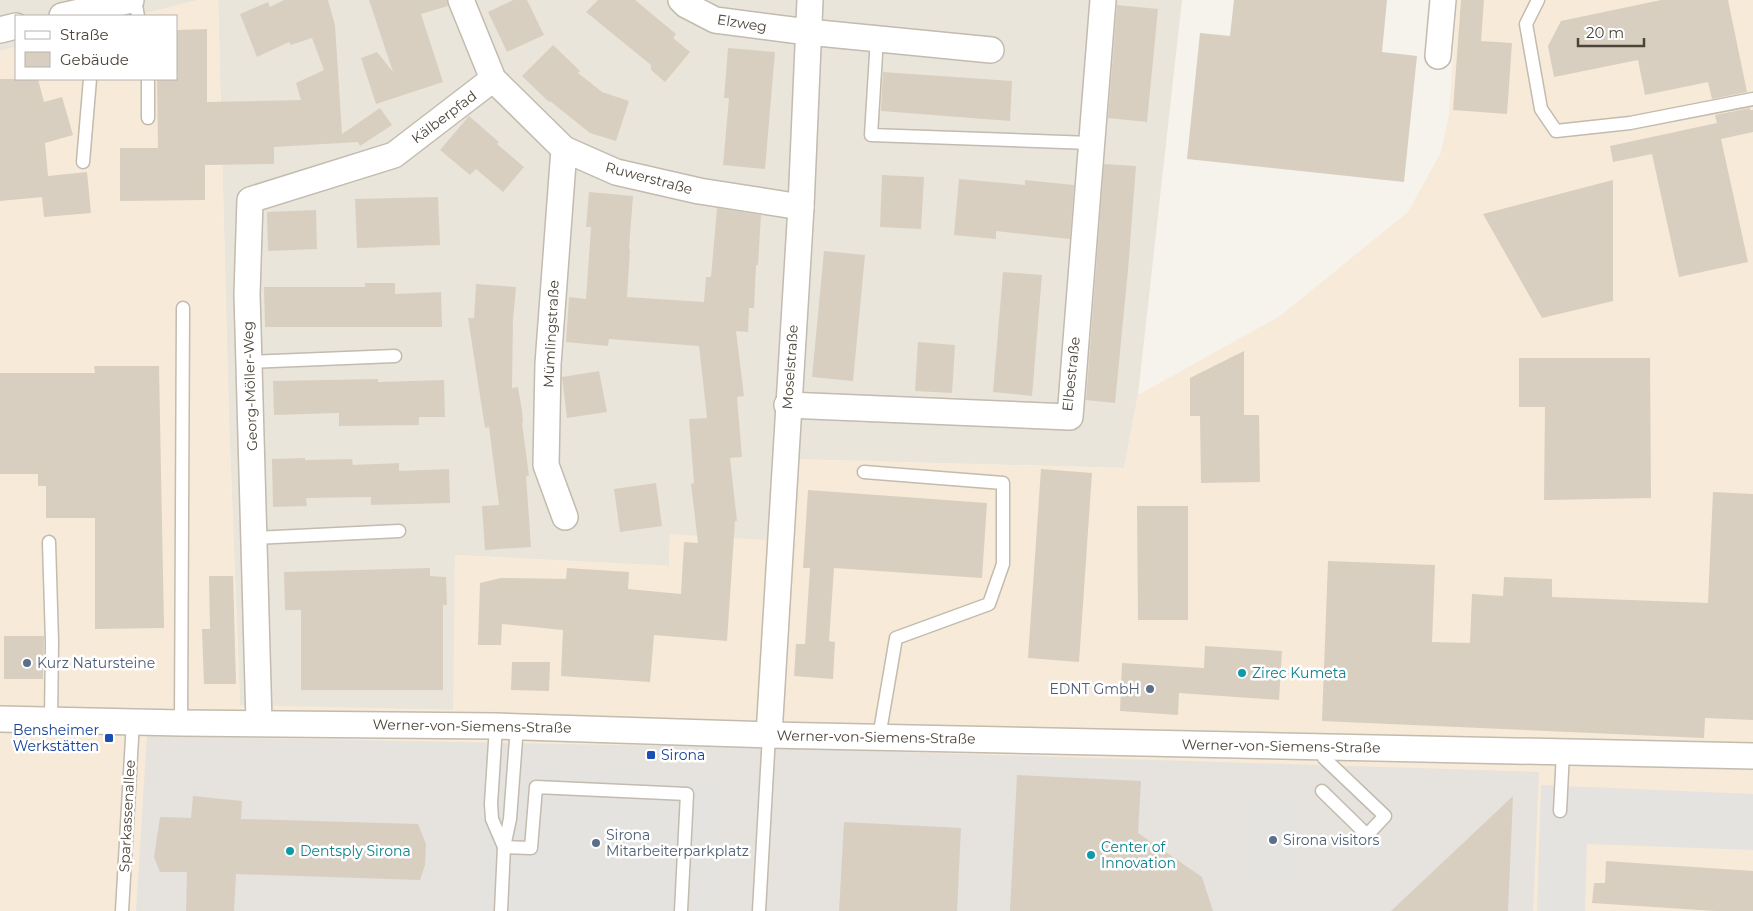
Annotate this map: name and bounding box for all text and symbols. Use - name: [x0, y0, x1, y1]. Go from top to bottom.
- street label: Elzweg: [716, 10, 768, 36]
- legend: [15, 15, 178, 80]
- scale bar: [1578, 15, 1644, 47]
- text: 20 m: [1586, 23, 1624, 42]
- text: Straße: [60, 25, 109, 44]
- text: Gebäude: [60, 50, 129, 69]
- street label: Kälberpfad: [408, 87, 480, 147]
- street label: Ruwerstraße: [604, 158, 694, 198]
- street label: Mümlingstraße: [539, 280, 563, 388]
- street label: Georg-Möller-Weg: [239, 321, 261, 451]
- street label: Moselstraße: [778, 324, 802, 410]
- street label: Elbestraße: [1058, 336, 1084, 412]
- place label: Kurz Natursteine: [37, 654, 155, 672]
- marker: Kurz Natursteine: [21, 657, 33, 669]
- place label: Zirec Kumeta: [1252, 664, 1346, 682]
- marker: Zirec Kumeta: [1236, 667, 1248, 679]
- place label: EDNT GmbH: [1049, 680, 1140, 698]
- marker: EDNT GmbH: [1144, 683, 1156, 695]
- street label: Werner-von-Siemens-Straße: [372, 715, 572, 737]
- place label: Bensheimer Werkstätten: [13, 721, 99, 755]
- street label: Werner-von-Siemens-Straße: [776, 726, 976, 748]
- marker: Bensheimer Werkstätten: [103, 732, 115, 744]
- street label: Werner-von-Siemens-Straße: [1181, 735, 1381, 757]
- place label: Sirona: [661, 746, 705, 764]
- marker: Sirona: [645, 749, 657, 761]
- street label: Sparkassenallee: [115, 759, 139, 873]
- place label: Sirona Mitarbeiterparkplatz: [606, 826, 749, 860]
- place label: Sirona visitors: [1283, 831, 1380, 849]
- marker: Sirona visitors: [1267, 834, 1279, 846]
- marker: Sirona Mitarbeiterparkplatz: [590, 837, 602, 849]
- place label: Center of Innovation: [1101, 838, 1176, 872]
- place label: Dentsply Sirona: [300, 842, 411, 860]
- marker: Dentsply Sirona: [284, 845, 296, 857]
- marker: Center of Innovation: [1085, 849, 1097, 861]

